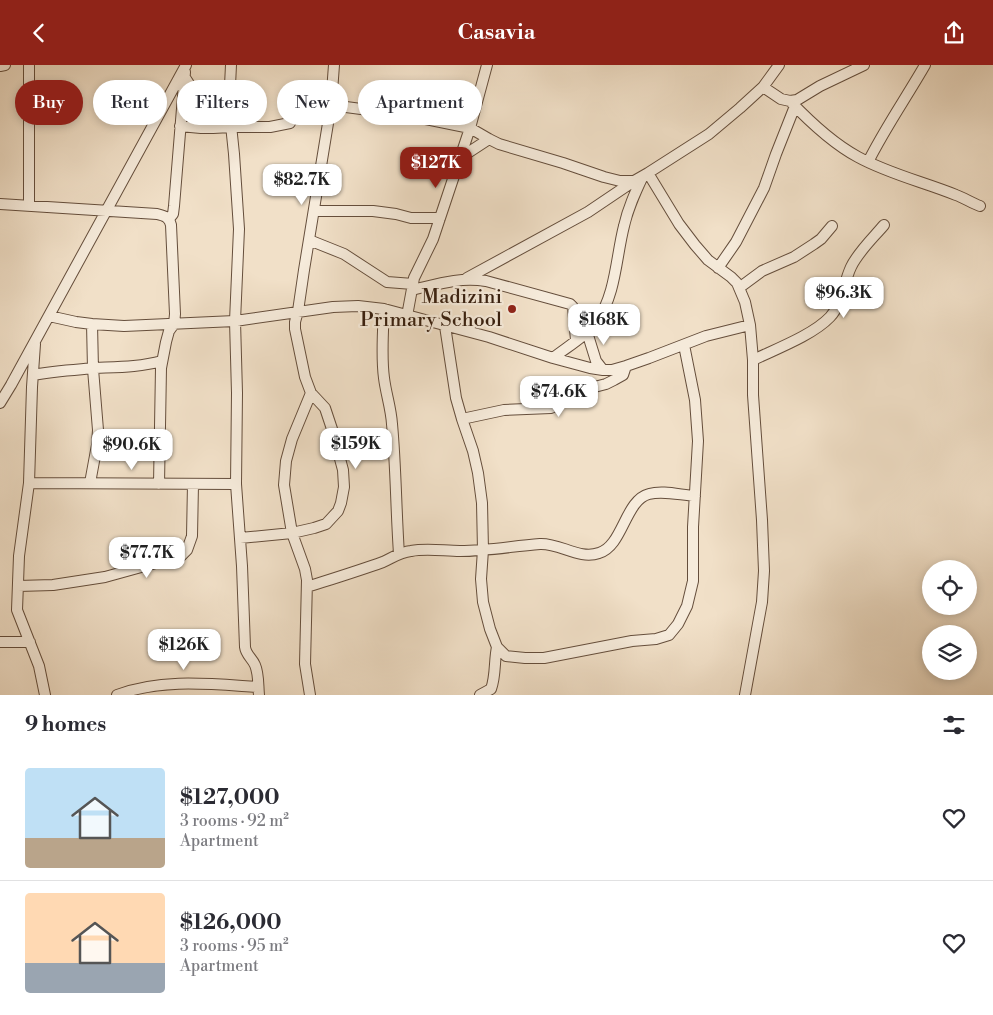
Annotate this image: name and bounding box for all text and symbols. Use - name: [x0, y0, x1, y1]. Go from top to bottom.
- icon: back: [25, 19, 53, 47]
- text: Casavia: [458, 19, 535, 46]
- icon: share: [940, 19, 968, 47]
- chip: Buy: [15, 80, 83, 125]
- chip: Rent: [93, 80, 167, 125]
- chip: Filters: [177, 80, 267, 125]
- chip: New: [277, 80, 348, 125]
- chip: Apartment: [358, 80, 482, 125]
- pin: $127K: [401, 147, 471, 189]
- text: $127K: [411, 153, 461, 173]
- pin: $82.7K: [261, 163, 343, 206]
- text: $82.7K: [274, 170, 330, 190]
- pin: $96.3K: [803, 277, 885, 319]
- text: $96.3K: [816, 283, 872, 303]
- place label: Madizini Primary School: [360, 285, 502, 333]
- marker: Madizini Primary School: [506, 303, 518, 315]
- pin: $168K: [569, 303, 639, 346]
- text: $168K: [579, 310, 629, 330]
- pin: $74.6K: [518, 375, 600, 418]
- text: $74.6K: [531, 382, 587, 402]
- pin: $159K: [321, 427, 391, 470]
- pin: $90.6K: [91, 429, 173, 471]
- text: $159K: [331, 434, 381, 454]
- text: $90.6K: [103, 435, 161, 455]
- pin: $77.7K: [106, 537, 188, 579]
- text: $77.7K: [120, 543, 174, 563]
- map controls: [922, 560, 977, 680]
- button: locate: [922, 560, 977, 615]
- button: layers: [922, 625, 977, 680]
- pin: $126K: [149, 629, 219, 671]
- text: $126K: [159, 635, 209, 655]
- icon: filters: [940, 711, 968, 739]
- text: 9 homes: [25, 712, 106, 738]
- text: $127,000: [180, 785, 280, 811]
- icon: home: [65, 788, 125, 848]
- icon: heart: [940, 804, 968, 832]
- text: 3 rooms · 92 m²: [180, 811, 289, 831]
- text: Apartment: [180, 831, 259, 851]
- text: $126,000: [180, 910, 282, 936]
- icon: home: [65, 913, 125, 973]
- icon: heart: [940, 929, 968, 957]
- text: 3 rooms · 95 m²: [180, 936, 289, 956]
- text: Apartment: [180, 956, 259, 976]

